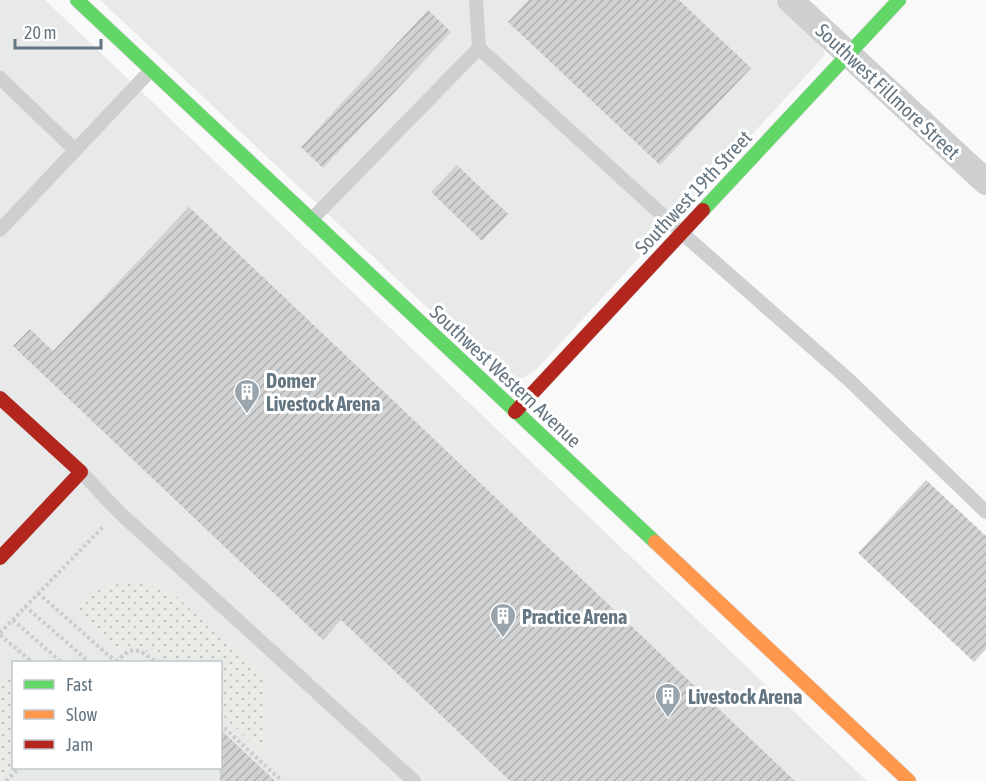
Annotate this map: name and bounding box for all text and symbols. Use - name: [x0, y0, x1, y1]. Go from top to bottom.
- scale bar: [15, 12, 100, 50]
- street label: Southwest Fillmore Street: [811, 18, 965, 164]
- text: 20 m: [24, 22, 56, 43]
- street label: Southwest 19th Street: [630, 125, 756, 258]
- street label: Southwest Western Avenue: [426, 300, 586, 452]
- place label: Domer Livestock Arena: [266, 369, 380, 415]
- building icon: Domer Livestock Arena: [232, 377, 262, 415]
- building icon: Practice Arena: [488, 601, 518, 639]
- place label: Practice Arena: [522, 605, 627, 628]
- legend: [12, 661, 222, 769]
- text: Fast: [66, 674, 93, 695]
- building icon: Livestock Arena: [653, 681, 683, 719]
- place label: Livestock Arena: [688, 685, 802, 708]
- text: Slow: [66, 704, 97, 725]
- text: Jam: [66, 734, 93, 755]

